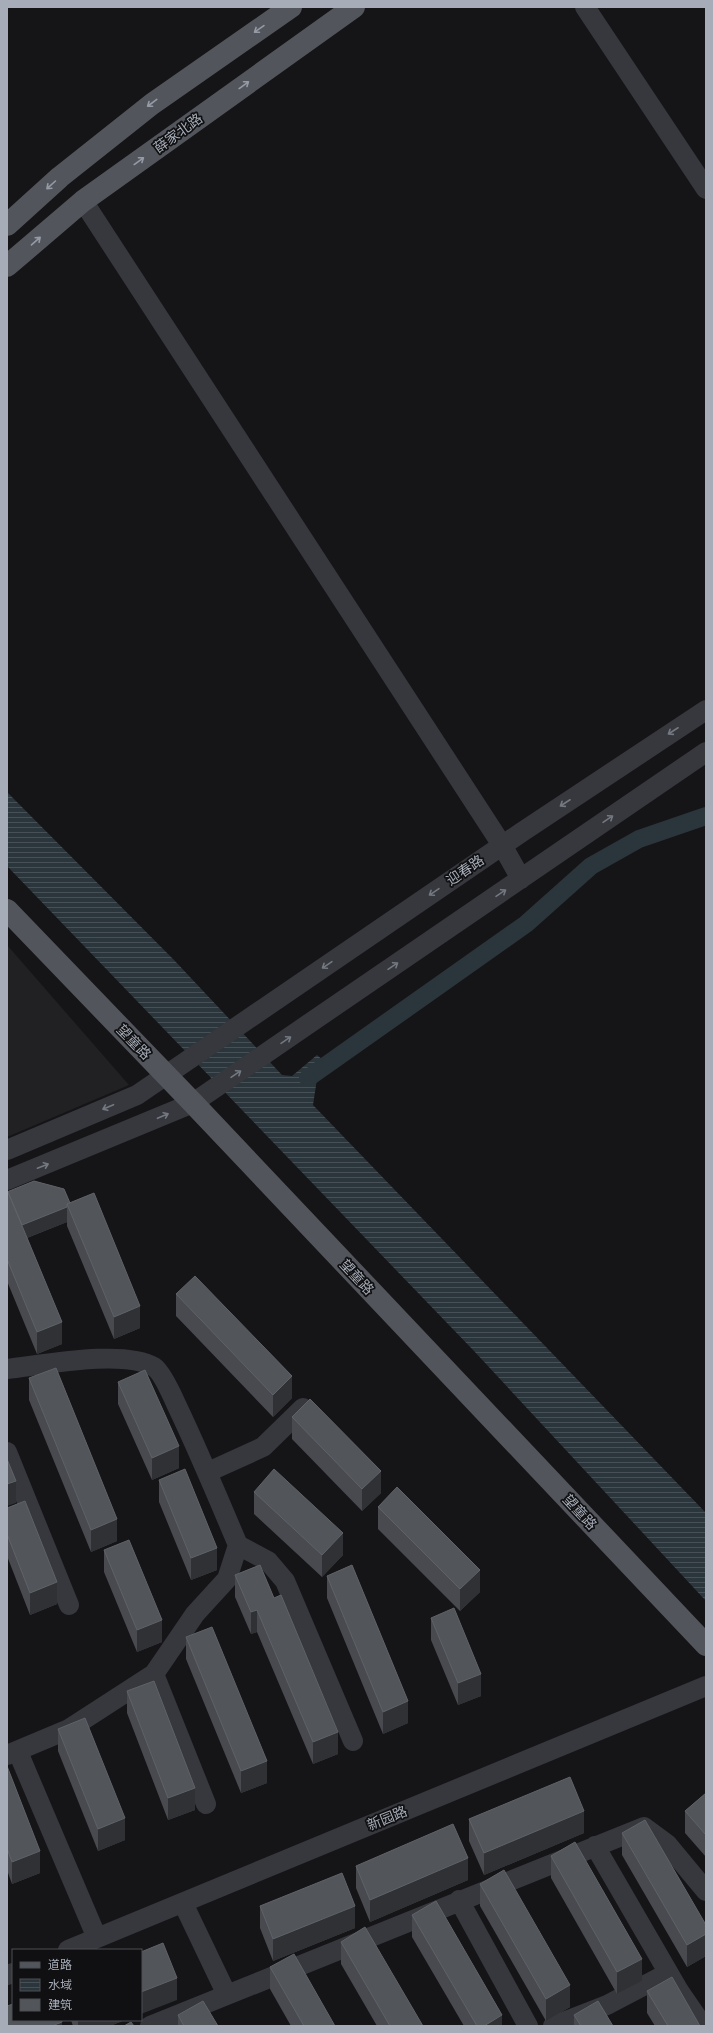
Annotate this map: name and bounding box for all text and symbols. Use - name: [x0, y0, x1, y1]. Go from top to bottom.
- one-way arrow: [254, 25, 265, 33]
- one-way arrow: [239, 81, 250, 89]
- one-way arrow: [147, 99, 158, 107]
- street label: 薛家北路: [150, 109, 207, 158]
- one-way arrow: [133, 157, 144, 165]
- one-way arrow: [46, 180, 56, 190]
- one-way arrow: [31, 236, 42, 245]
- one-way arrow: [668, 727, 679, 735]
- one-way arrow: [560, 799, 571, 807]
- one-way arrow: [602, 815, 613, 823]
- street label: 迎春路: [443, 851, 488, 890]
- one-way arrow: [428, 888, 440, 896]
- one-way arrow: [495, 889, 506, 897]
- one-way arrow: [322, 961, 333, 969]
- one-way arrow: [388, 962, 399, 970]
- street label: 望童路: [112, 1021, 155, 1064]
- one-way arrow: [280, 1036, 291, 1044]
- one-way arrow: [230, 1070, 241, 1078]
- one-way arrow: [102, 1104, 114, 1111]
- one-way arrow: [157, 1111, 169, 1119]
- one-way arrow: [37, 1161, 49, 1169]
- street label: 望童路: [335, 1256, 378, 1299]
- street label: 望童路: [558, 1491, 601, 1534]
- street label: 新园路: [364, 1802, 410, 1835]
- legend: [12, 1949, 142, 2021]
- text: 道路: [48, 1957, 72, 1973]
- text: 水域: [48, 1977, 72, 1993]
- text: 建筑: [48, 1997, 72, 2013]

